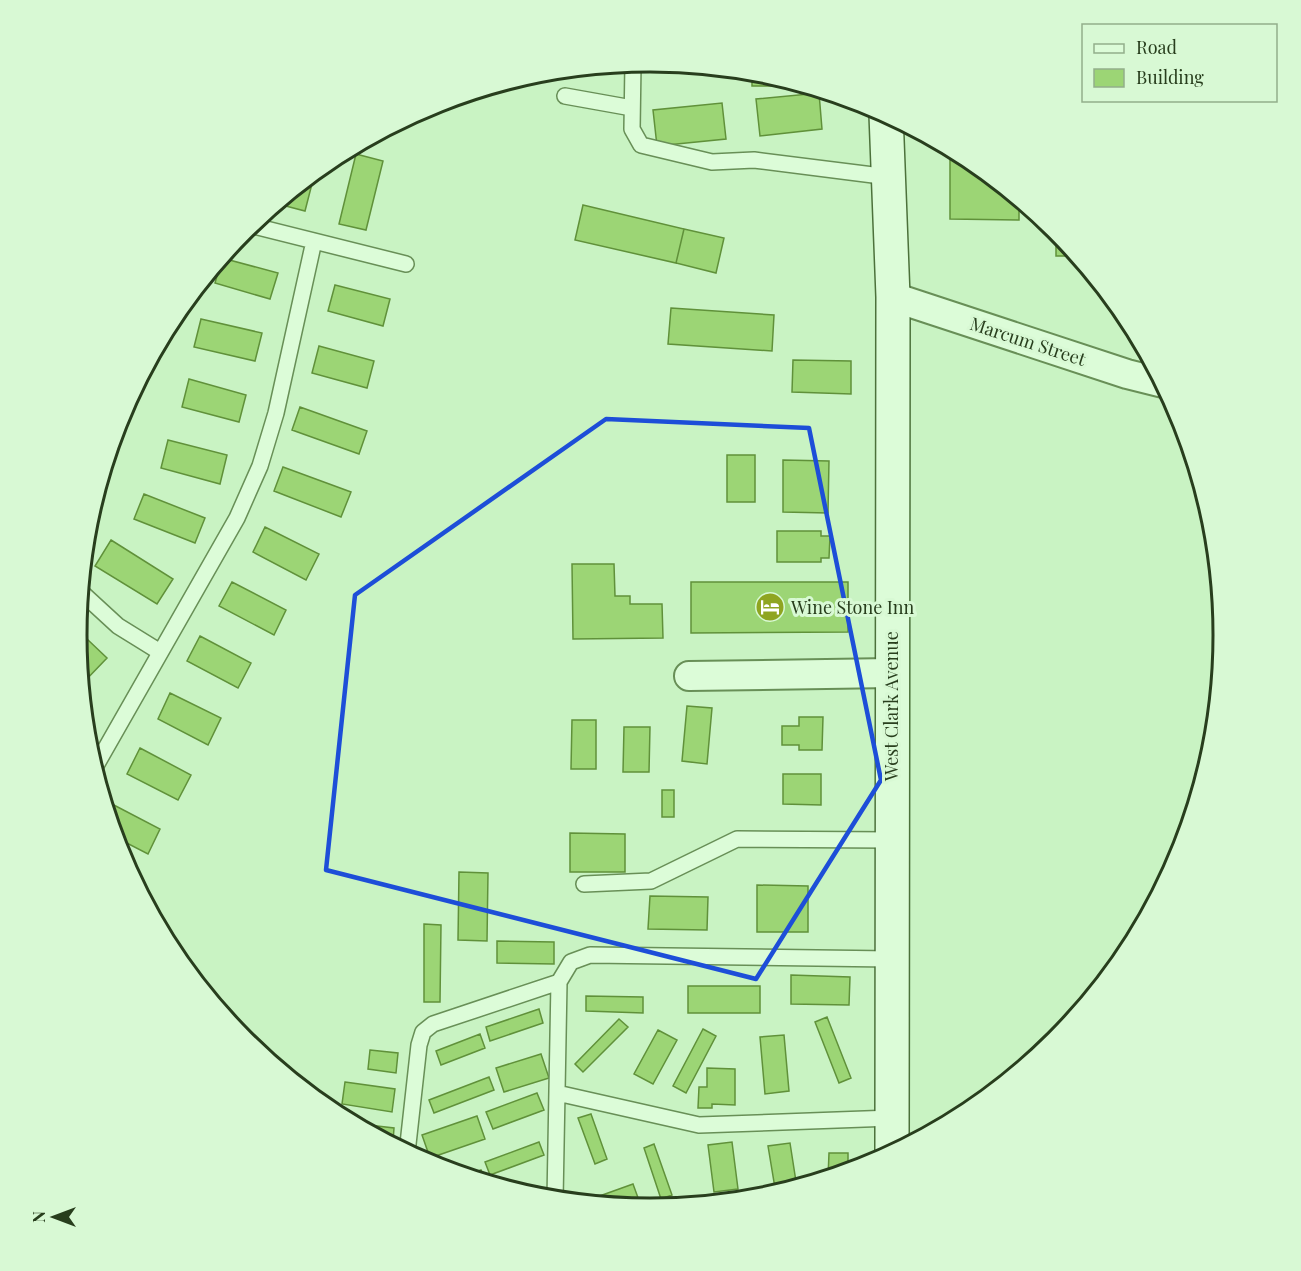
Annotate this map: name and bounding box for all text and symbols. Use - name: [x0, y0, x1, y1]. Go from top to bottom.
- legend: [1082, 24, 1277, 102]
- text: Road: [1136, 35, 1177, 59]
- text: Building: [1136, 65, 1204, 89]
- street label: Marcum Street: [967, 311, 1089, 371]
- hotel icon: Wine Stone Inn: [754, 591, 786, 623]
- place label: Wine Stone Inn: [790, 595, 915, 619]
- street label: West Clark Avenue: [879, 631, 903, 782]
- north arrow: [24, 1187, 84, 1247]
- text: N: [28, 1211, 49, 1223]

